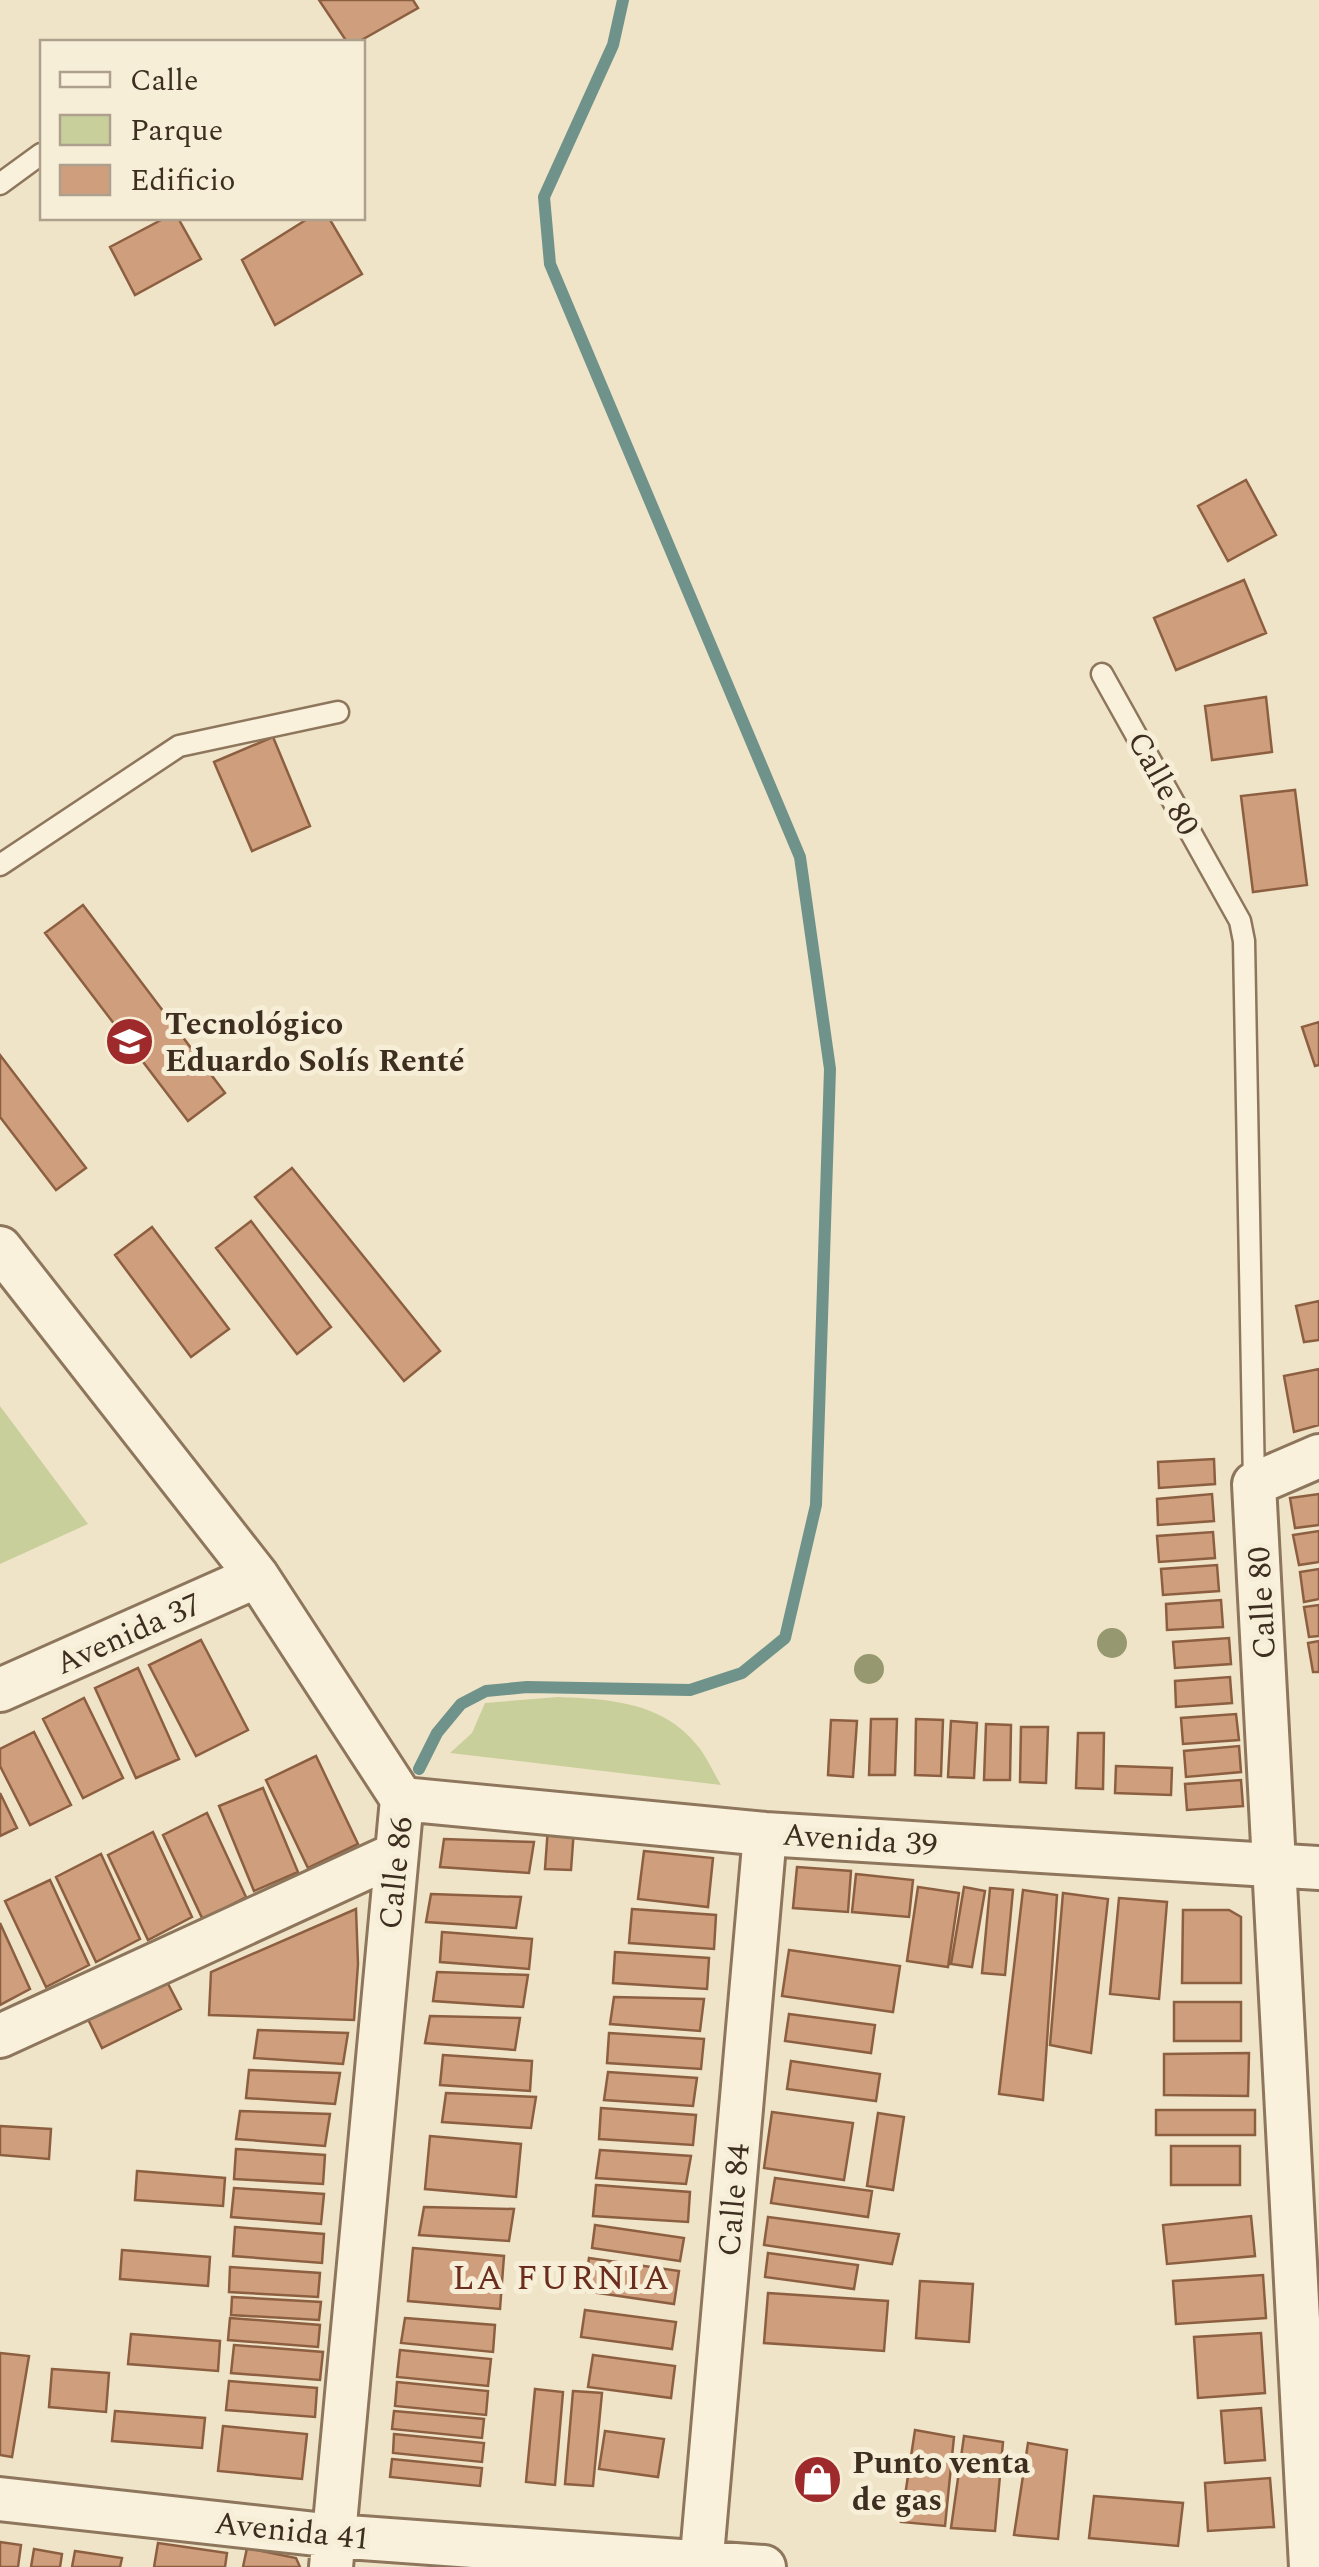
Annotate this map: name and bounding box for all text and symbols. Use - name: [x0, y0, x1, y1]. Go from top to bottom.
- legend: [40, 40, 365, 220]
- text: Calle: [130, 58, 198, 104]
- text: Parque: [130, 108, 223, 154]
- text: Edificio: [130, 158, 235, 204]
- street label: Calle 80: [1114, 722, 1212, 845]
- place label: Tecnológico Eduardo Solís Renté: [165, 1000, 465, 1086]
- school or university icon: Tecnológico Eduardo Solís Renté: [104, 1015, 156, 1067]
- street label: Calle 80: [1235, 1545, 1290, 1661]
- street label: Avenida 37: [48, 1580, 210, 1688]
- street label: Avenida 39: [781, 1811, 939, 1870]
- street label: Calle 86: [366, 1814, 427, 1932]
- street label: Calle 84: [705, 2142, 764, 2259]
- district label: LA FURNIA: [452, 2252, 672, 2305]
- place label: Punto venta de gas: [852, 2439, 1030, 2525]
- shop icon: Punto venta de gas: [791, 2454, 843, 2506]
- street label: Avenida 41: [212, 2499, 372, 2564]

